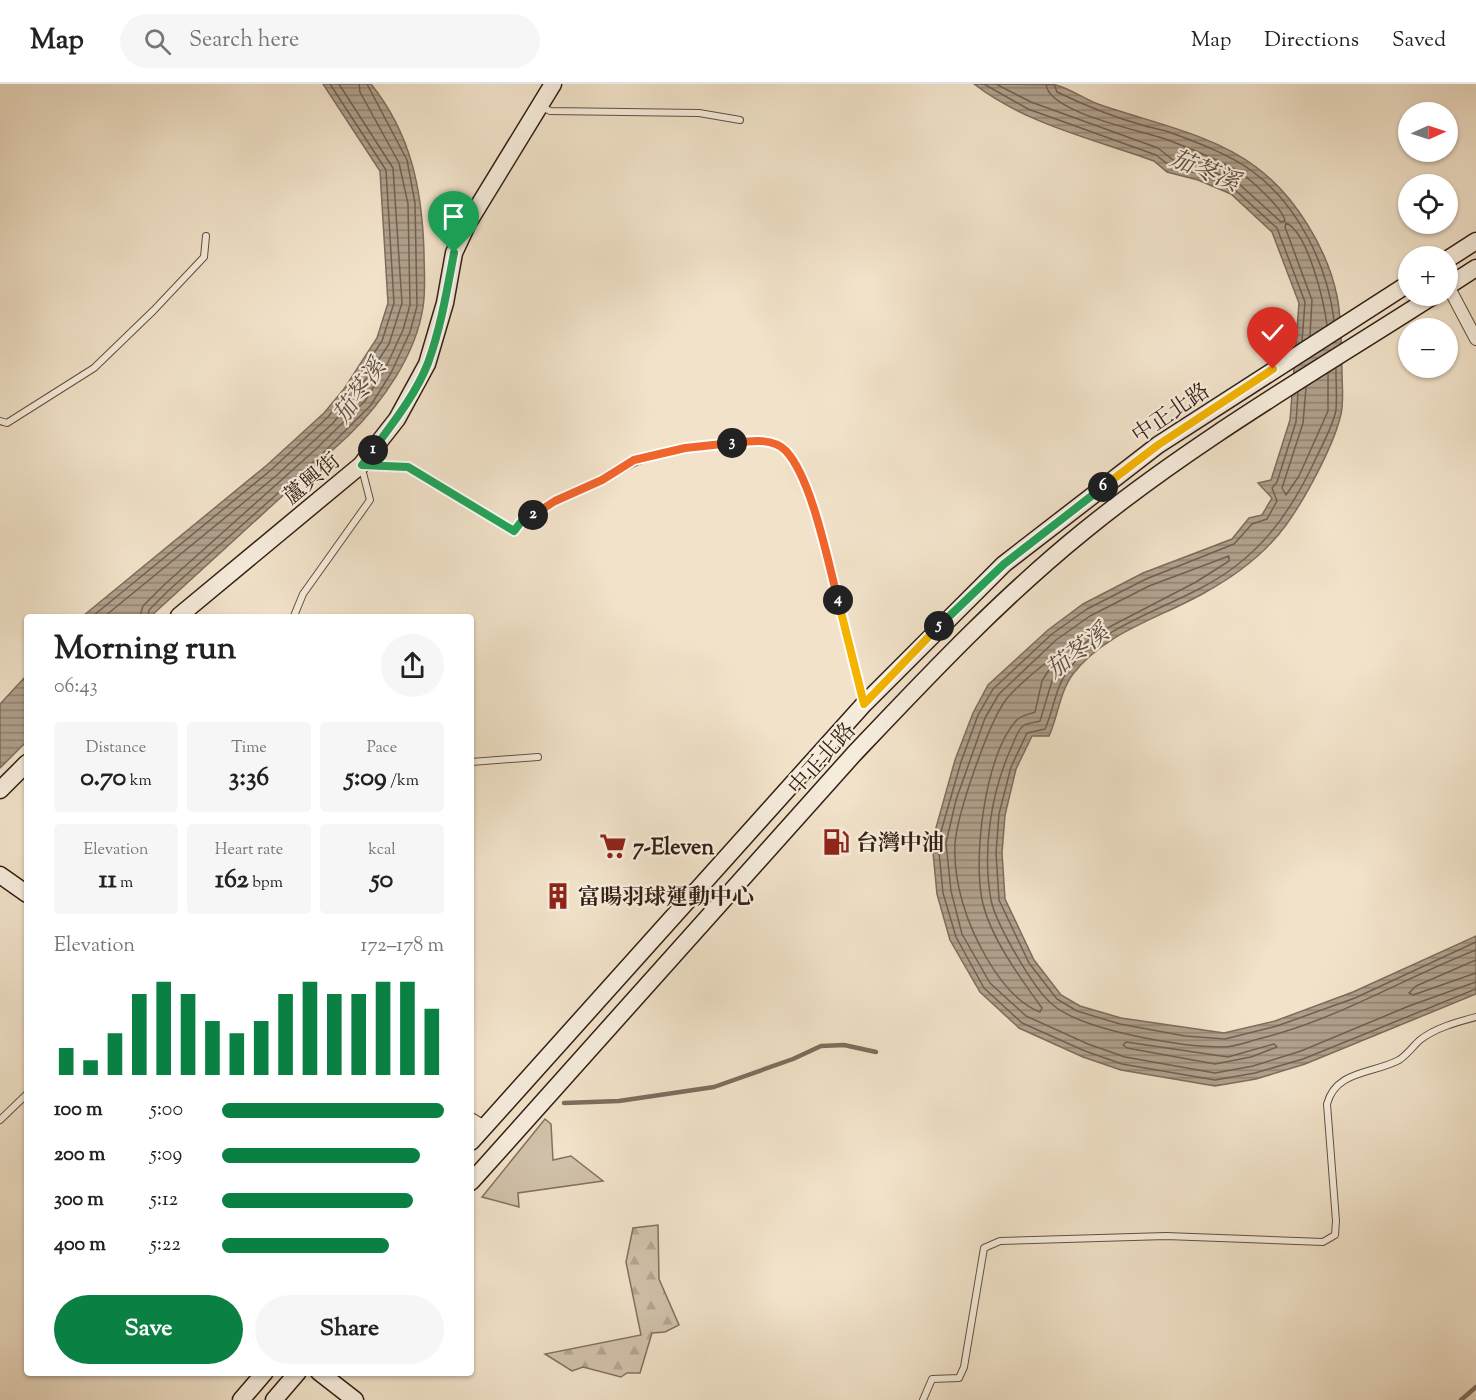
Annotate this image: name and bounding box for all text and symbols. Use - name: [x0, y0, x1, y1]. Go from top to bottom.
- search box: [120, 14, 540, 68]
- text: Map: [30, 21, 84, 61]
- icon: search: [141, 25, 174, 58]
- text: Search here: [189, 25, 299, 57]
- text: Map: [1191, 26, 1231, 56]
- text: Directions: [1264, 26, 1359, 56]
- text: Saved: [1392, 26, 1446, 56]
- north arrow: [1398, 102, 1458, 162]
- map controls: [1398, 102, 1458, 378]
- water label: 茄苳溪: [1165, 143, 1247, 202]
- button: locate: [1398, 174, 1458, 234]
- pin: [428, 191, 479, 253]
- icon: arrive: [437, 200, 470, 233]
- button: +: [1398, 246, 1458, 306]
- pin: [1247, 307, 1298, 369]
- icon: check: [1256, 316, 1289, 349]
- button: −: [1398, 318, 1458, 378]
- water label: 茄苳溪: [326, 350, 397, 431]
- street label: 中正北路: [1126, 377, 1217, 452]
- pin: 3: [717, 428, 747, 458]
- text: 3: [729, 431, 735, 454]
- pin: 1: [358, 435, 388, 465]
- text: 1: [370, 438, 376, 461]
- street label: 蘆興街: [277, 447, 348, 514]
- pin: 6: [1088, 472, 1118, 502]
- text: 6: [1099, 475, 1107, 498]
- pin: 2: [518, 500, 548, 530]
- text: 2: [529, 503, 537, 526]
- pin: 4: [823, 585, 853, 615]
- text: 4: [834, 588, 842, 611]
- pin: 5: [924, 611, 954, 641]
- text: 5: [936, 614, 942, 637]
- water label: 茄苳溪: [1039, 615, 1119, 688]
- text: Morning run: [54, 626, 236, 674]
- button: share: [381, 634, 444, 697]
- text: 06:43: [54, 673, 98, 702]
- street label: 中正北路: [782, 717, 865, 803]
- text: Distance: [86, 737, 146, 760]
- text: Time: [231, 737, 267, 760]
- text: Pace: [367, 737, 397, 760]
- text: 0.70: [80, 760, 126, 797]
- text: 3:36: [229, 760, 269, 797]
- text: 5:09: [345, 760, 387, 797]
- text: km: [126, 770, 152, 793]
- text: /km: [387, 770, 419, 793]
- fuel station icon: 台灣中油: [821, 827, 851, 857]
- place label: 台灣中油: [856, 829, 944, 861]
- supermarket icon: 7-Eleven: [598, 831, 628, 861]
- place label: 7-Eleven: [633, 833, 714, 865]
- text: Elevation: [84, 839, 148, 862]
- text: Heart rate: [215, 839, 283, 862]
- text: kcal: [368, 839, 396, 862]
- text: 11: [99, 862, 117, 899]
- text: 162: [215, 862, 249, 899]
- text: 50: [371, 862, 393, 899]
- text: m: [117, 872, 133, 895]
- text: bpm: [249, 872, 283, 895]
- building icon: 富暘羽球運動中心: [543, 881, 573, 911]
- place label: 富暘羽球運動中心: [578, 883, 754, 915]
- text: Elevation: [54, 932, 135, 961]
- text: 172–178 m: [361, 932, 444, 961]
- text: 100 m: [54, 1096, 103, 1125]
- text: 5:00: [150, 1096, 183, 1125]
- text: 200 m: [54, 1141, 105, 1170]
- text: 5:09: [150, 1141, 182, 1170]
- text: 300 m: [54, 1186, 104, 1215]
- text: 5:12: [150, 1186, 178, 1215]
- text: 400 m: [54, 1231, 106, 1260]
- text: 5:22: [150, 1231, 181, 1260]
- button: Save: [54, 1295, 243, 1364]
- button: Share: [255, 1295, 444, 1364]

